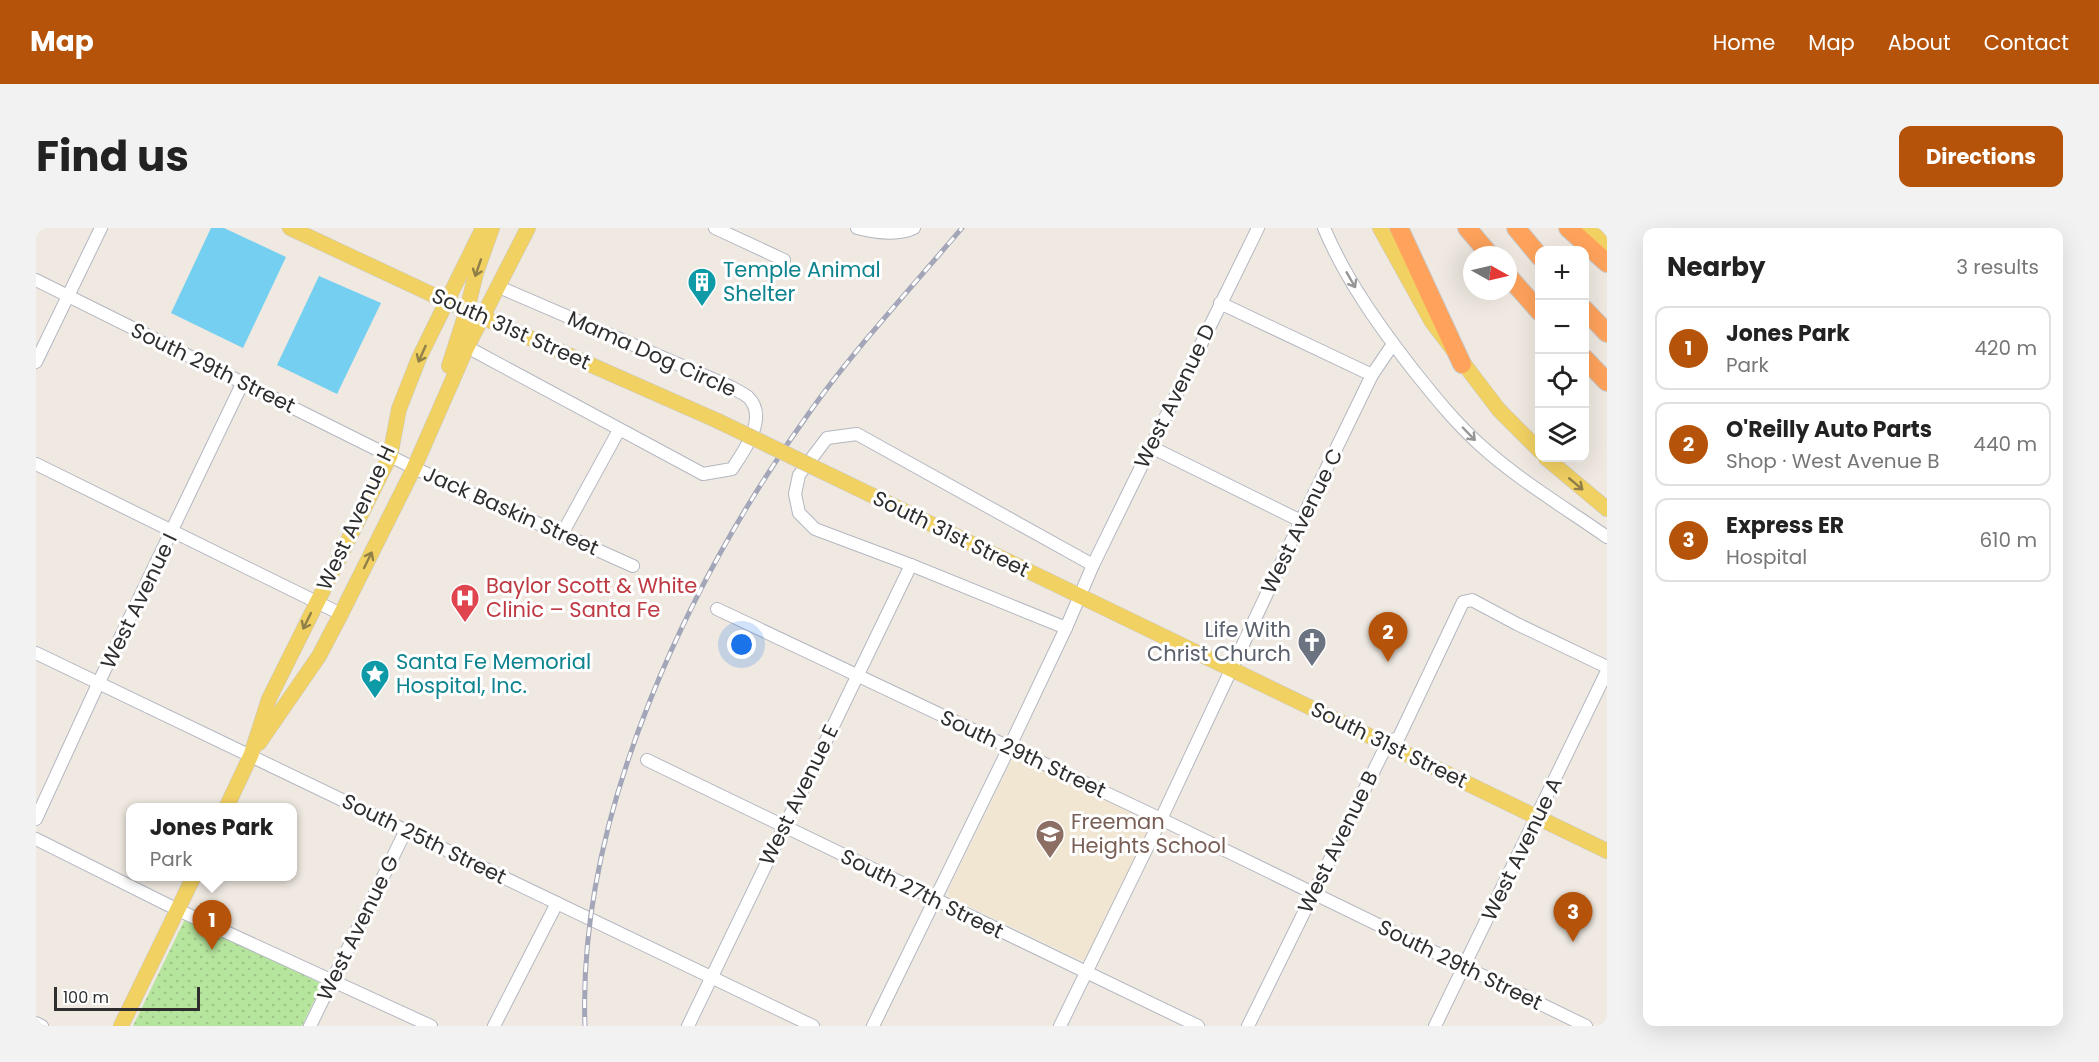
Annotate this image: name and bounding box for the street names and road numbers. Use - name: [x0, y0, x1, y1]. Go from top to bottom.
- street label: South 31st Street: [427, 281, 595, 377]
- street label: Mama Dog Circle: [563, 303, 741, 404]
- street label: South 29th Street: [126, 315, 300, 420]
- street label: West Avenue D: [1127, 319, 1222, 473]
- street label: West Avenue H: [309, 441, 402, 595]
- street label: West Avenue C: [1254, 443, 1349, 598]
- street label: Jack Baskin Street: [419, 459, 603, 562]
- street label: South 31st Street: [868, 483, 1034, 584]
- street label: West Avenue I: [93, 528, 184, 673]
- street label: South 31st Street: [1306, 694, 1472, 795]
- street label: South 29th Street: [936, 702, 1111, 805]
- street label: West Avenue E: [752, 720, 845, 870]
- street label: West Avenue B: [1291, 766, 1385, 918]
- street label: West Avenue A: [1474, 772, 1569, 925]
- street label: South 25th Street: [337, 786, 511, 891]
- street label: South 27th Street: [836, 842, 1008, 946]
- street label: West Avenue G: [310, 850, 405, 1005]
- street label: South 29th Street: [1373, 912, 1547, 1017]

